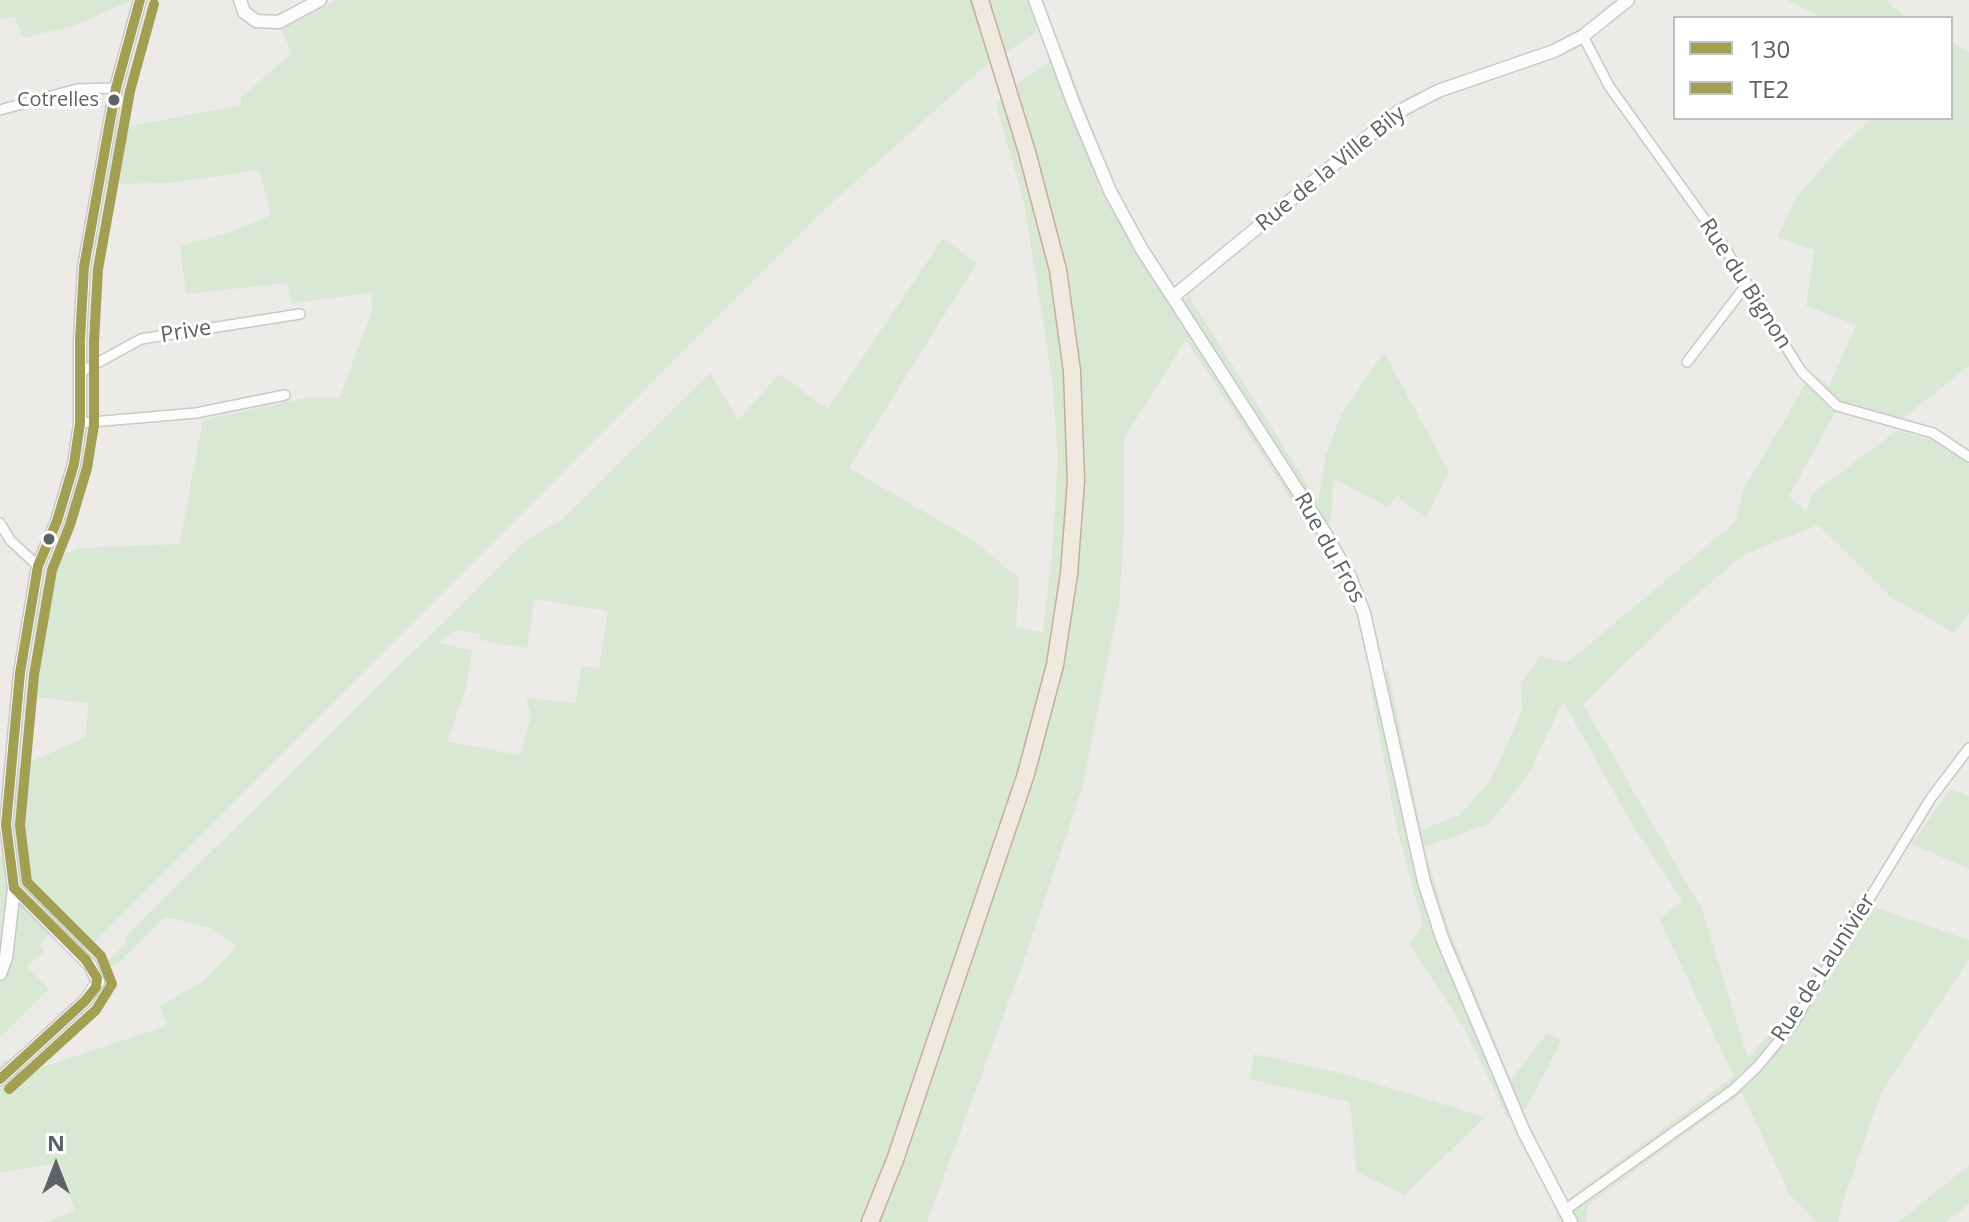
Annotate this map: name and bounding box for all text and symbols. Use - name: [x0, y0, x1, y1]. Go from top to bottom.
- legend: [1673, 16, 1953, 120]
- text: 130: [1749, 32, 1790, 65]
- text: TE2: [1749, 72, 1789, 105]
- place label: Cotrelles: [17, 88, 99, 112]
- marker: Cotrelles: [106, 92, 122, 108]
- street label: Rue de la Ville Bily: [1251, 101, 1411, 237]
- street label: Rue du Bignon: [1693, 214, 1797, 354]
- street label: Prive: [159, 315, 213, 349]
- street label: Rue du Fros: [1288, 488, 1370, 608]
- unlabelled marker: [41, 531, 57, 547]
- street label: Rue de Launivier: [1766, 889, 1882, 1047]
- north arrow: [16, 1126, 96, 1206]
- text: N: [47, 1127, 65, 1157]

